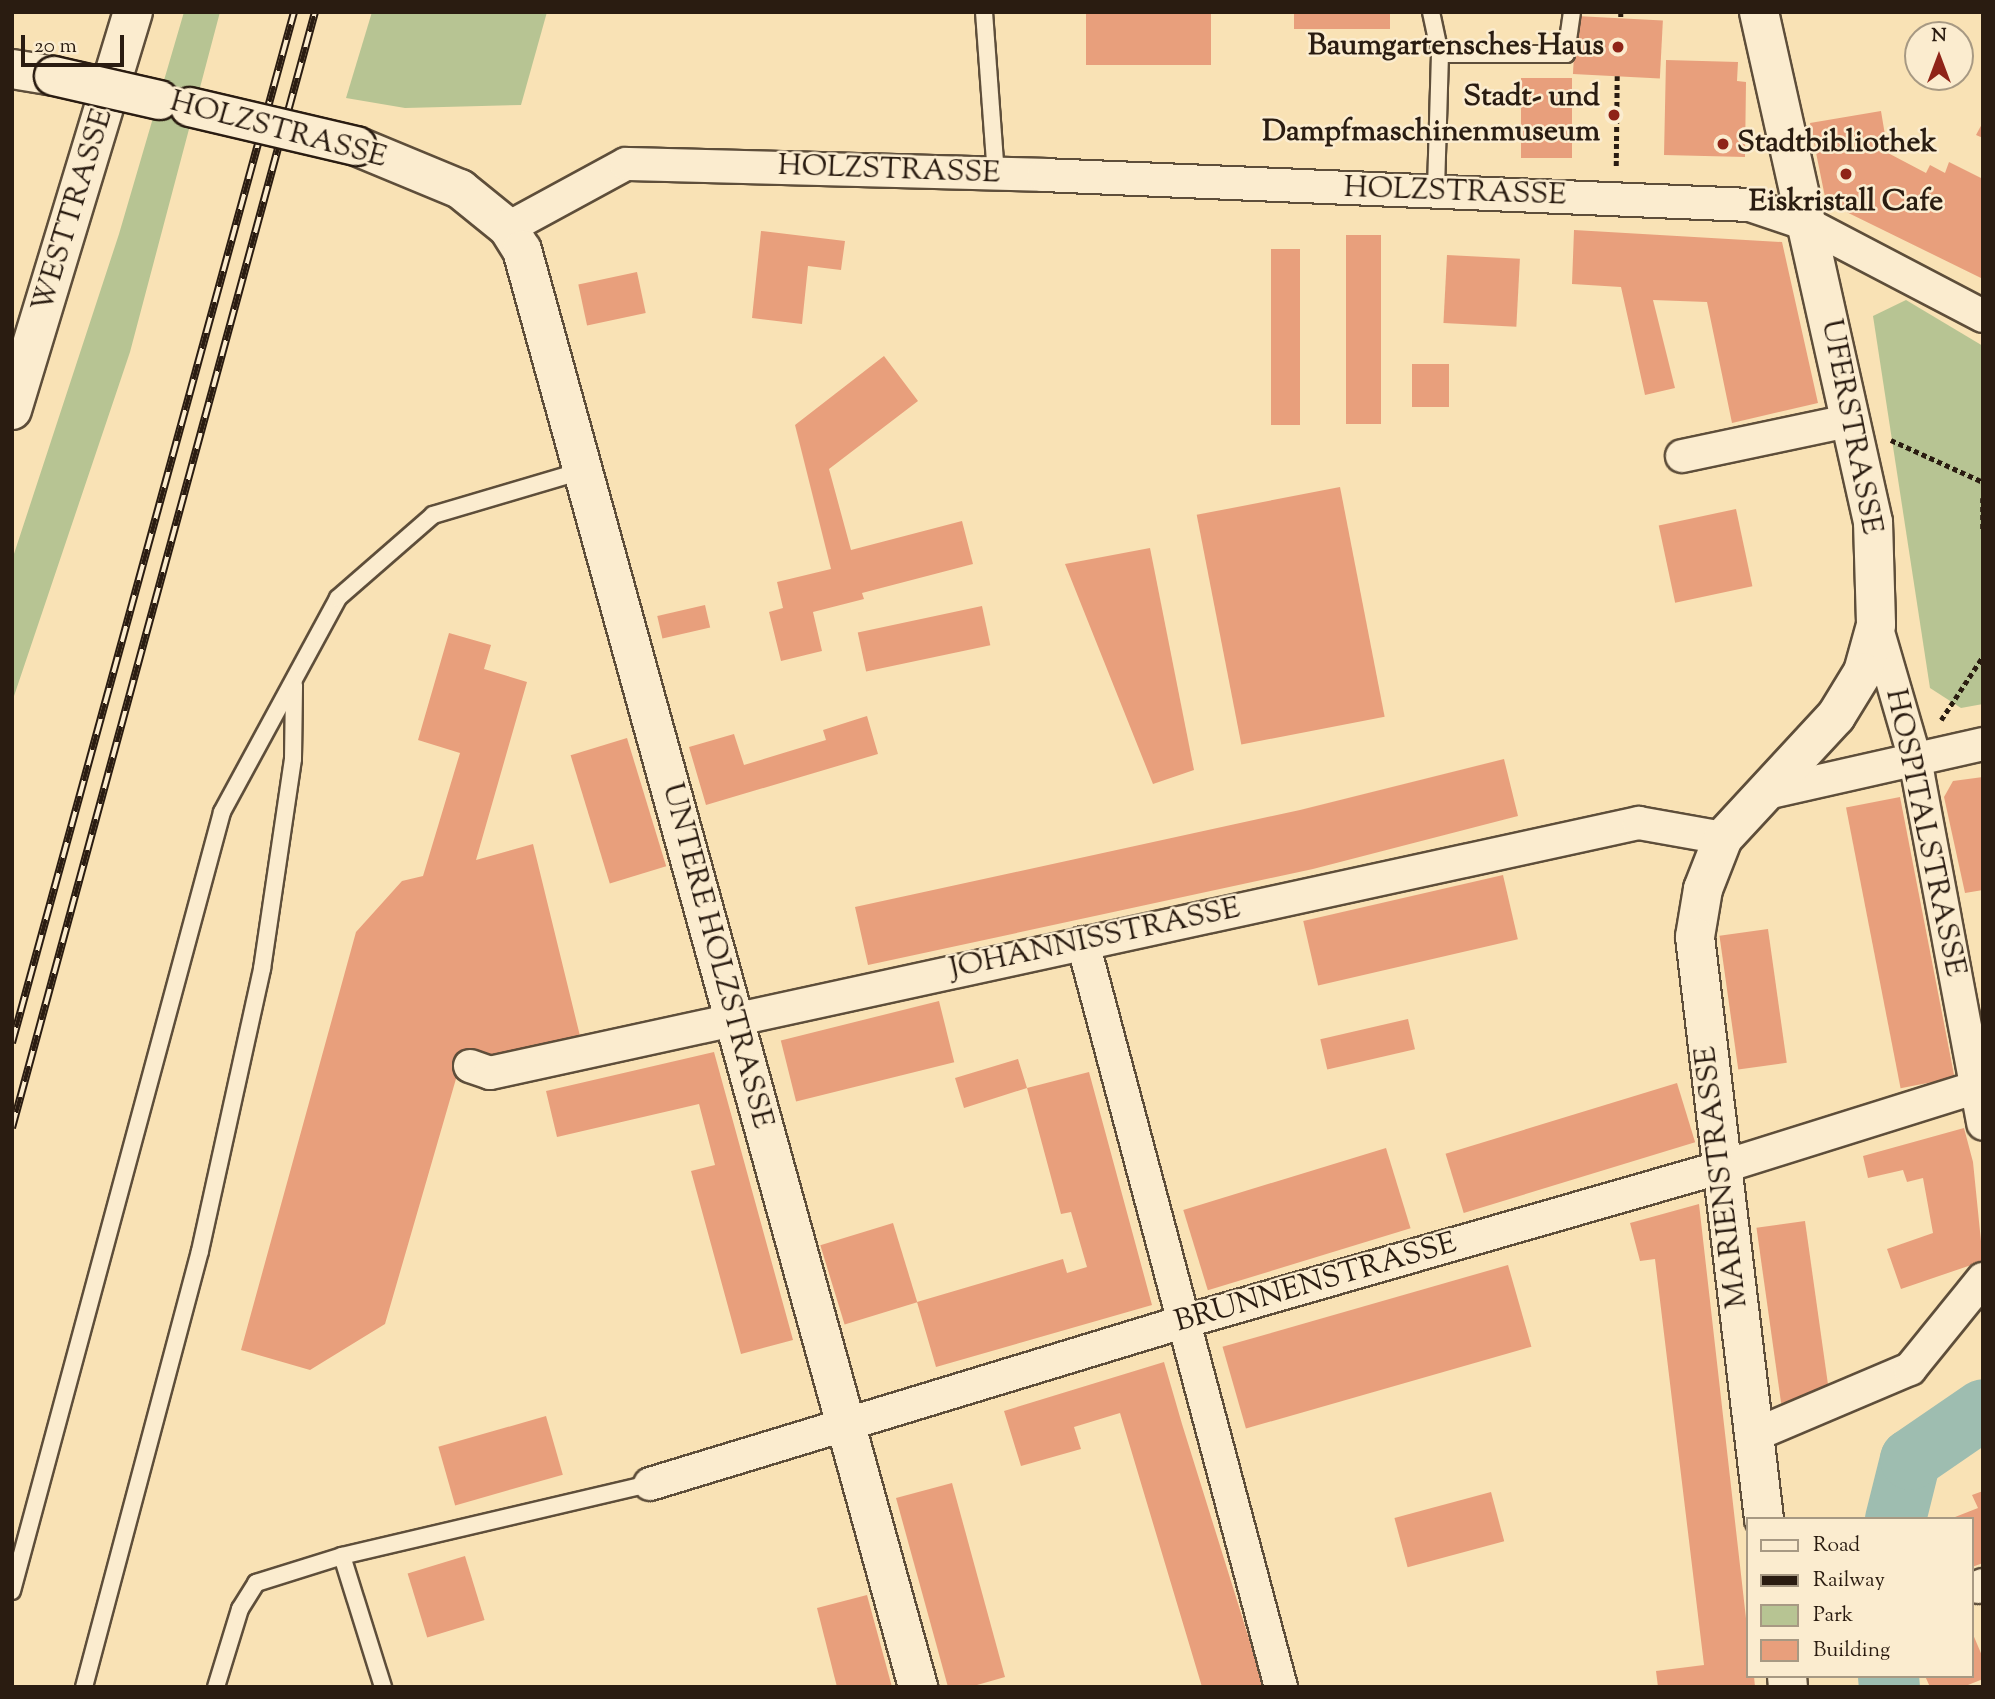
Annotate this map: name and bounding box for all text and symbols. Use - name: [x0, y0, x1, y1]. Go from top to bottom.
- scale bar: [24, 21, 128, 65]
- north arrow: [1904, 21, 1974, 91]
- text: N: [1931, 23, 1947, 50]
- place label: Baumgartensches Haus: [1308, 29, 1604, 65]
- text: 20 m: [34, 32, 77, 62]
- marker: Baumgartensches Haus: [1610, 39, 1626, 55]
- place label: Stadt- und Dampfmaschinenmuseum: [1262, 80, 1600, 150]
- street label: HOLZSTRASSE: [166, 85, 390, 177]
- street label: WESTTRASSE: [26, 105, 122, 317]
- marker: Stadt- und Dampfmaschinenmuseum: [1606, 107, 1622, 123]
- place label: Stadtbibliothek: [1737, 126, 1937, 162]
- marker: Stadtbibliothek: [1715, 136, 1731, 152]
- street label: HOLZSTRASSE: [777, 149, 1001, 193]
- marker: Eiskristall Cafe: [1838, 166, 1854, 182]
- street label: HOLZSTRASSE: [1343, 171, 1567, 215]
- place label: Eiskristall Cafe: [1749, 185, 1943, 221]
- street label: UFERSTRASSE: [1811, 316, 1889, 538]
- street label: HOSPITALSTRASSE: [1876, 686, 1972, 980]
- street label: UNTERE HOLZSTRASSE: [653, 779, 779, 1133]
- street label: JOHANNISSTRASSE: [946, 892, 1244, 988]
- street label: MARIENSTRASSE: [1689, 1044, 1757, 1310]
- street label: BRUNNENSTRASSE: [1171, 1227, 1461, 1341]
- legend: [1746, 1517, 1974, 1678]
- text: Road: [1813, 1531, 1860, 1561]
- text: Railway: [1813, 1566, 1885, 1596]
- text: Park: [1813, 1601, 1853, 1631]
- text: Building: [1813, 1636, 1890, 1666]

